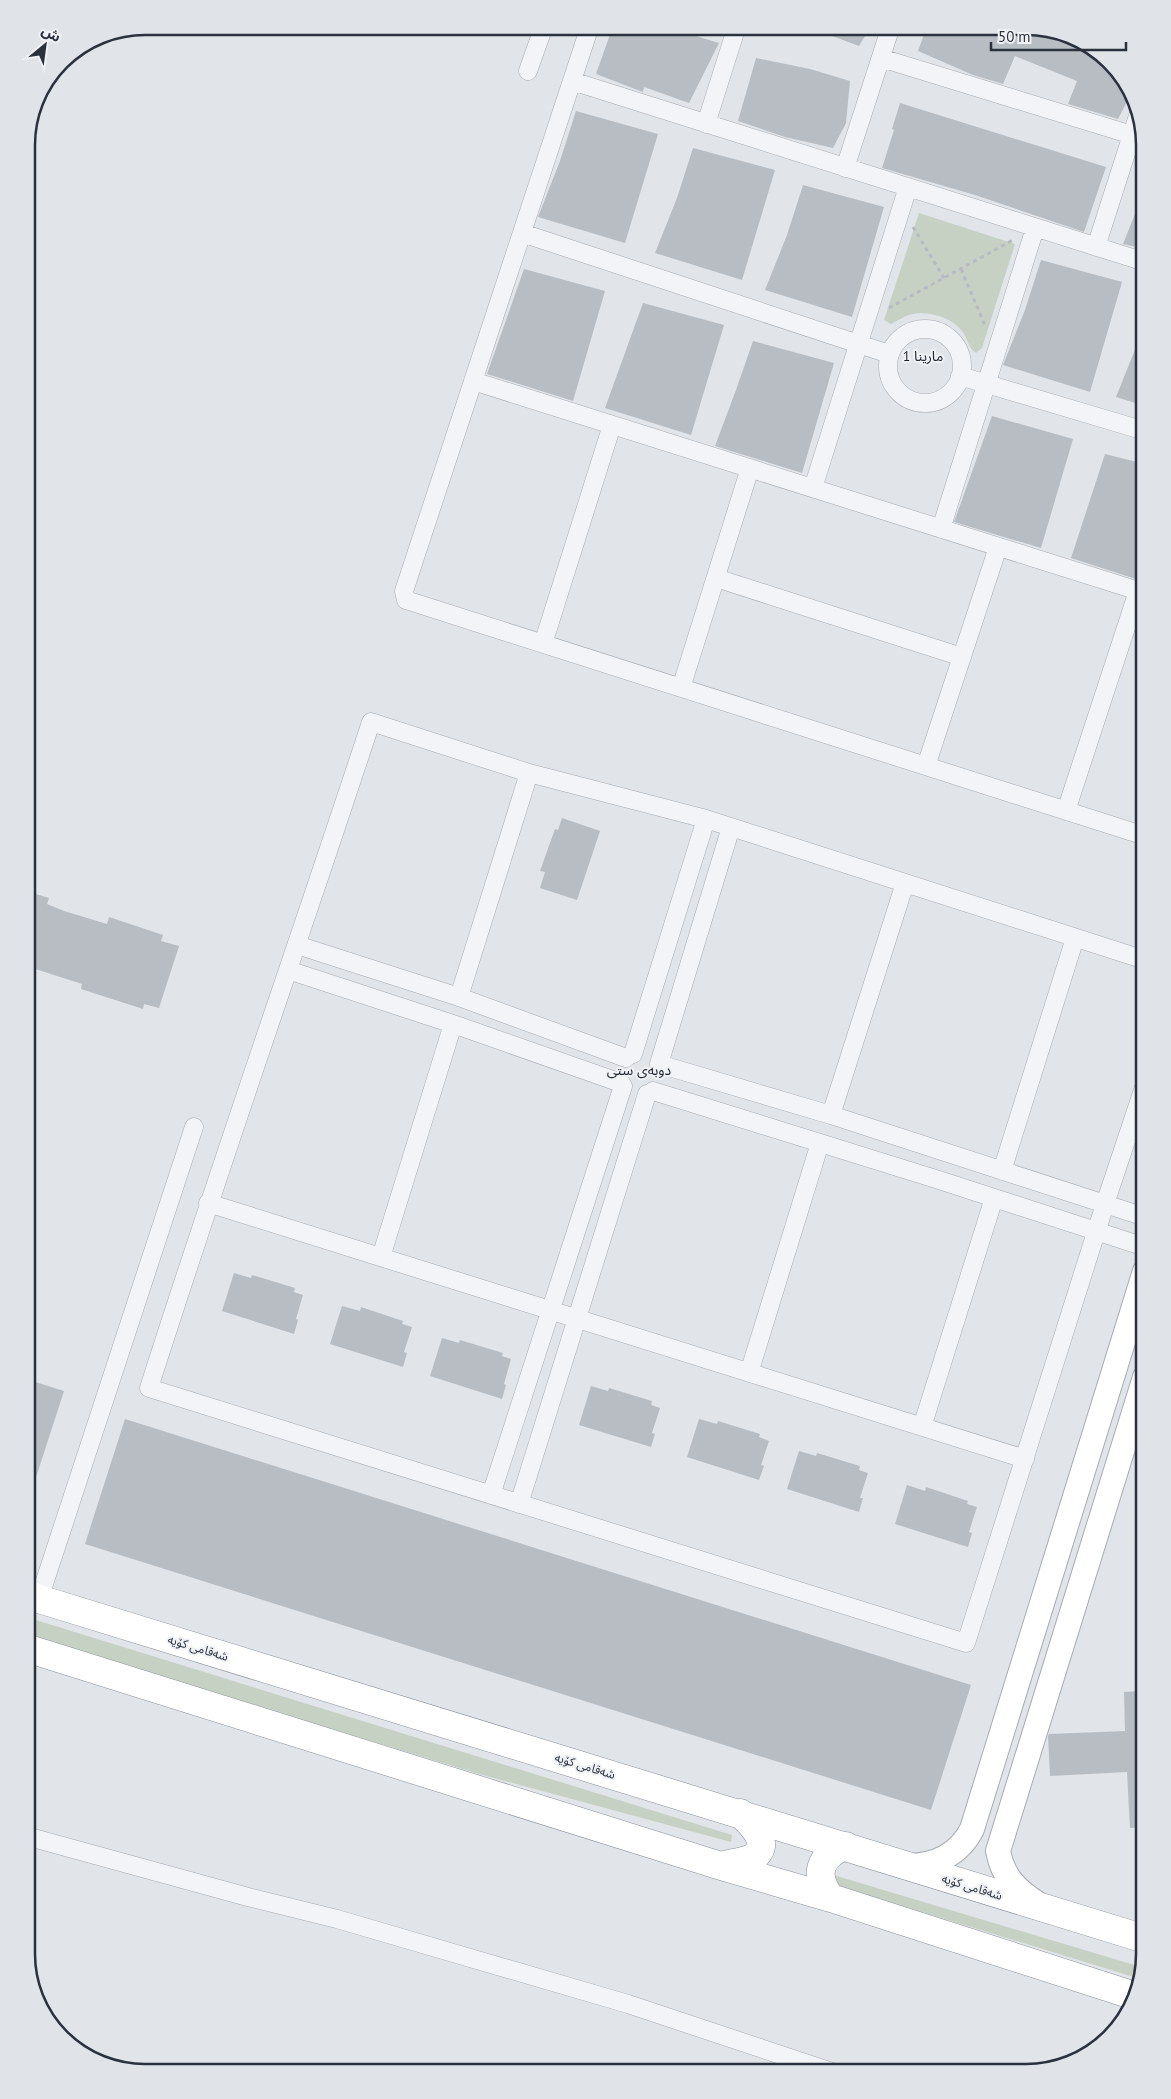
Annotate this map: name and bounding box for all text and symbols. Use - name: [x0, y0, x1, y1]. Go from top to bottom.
- north arrow: [20, 20, 70, 70]
- scale bar: [991, 20, 1126, 52]
- text: ش: [39, 21, 64, 46]
- text: 50 m: [998, 27, 1031, 46]
- district label: مارینا 1: [903, 347, 943, 365]
- district label: دوبه‌ی ستی: [607, 1061, 672, 1079]
- street label: شەقامی کۆیە: [166, 1631, 230, 1664]
- street label: شەقامی کۆیە: [553, 1749, 617, 1782]
- street label: شەقامی کۆیە: [940, 1870, 1004, 1903]

